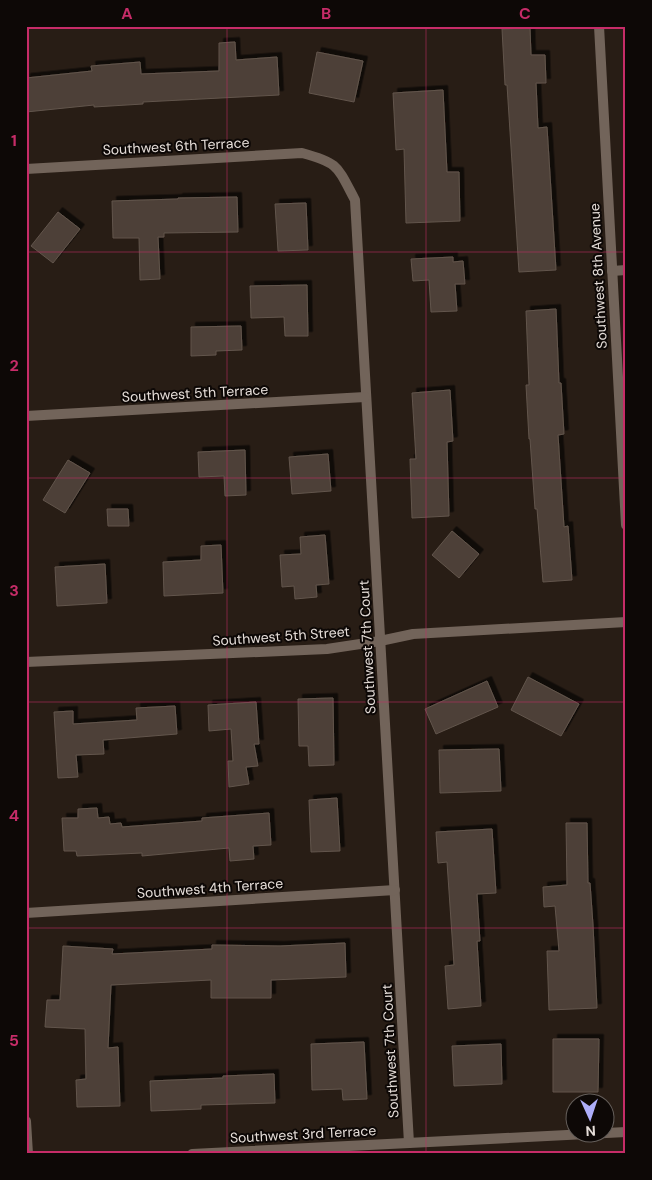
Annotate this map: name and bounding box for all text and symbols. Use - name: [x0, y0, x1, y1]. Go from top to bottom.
- text: A: [121, 3, 133, 24]
- text: B: [321, 3, 331, 24]
- text: C: [519, 3, 531, 24]
- text: 1: [11, 130, 17, 151]
- street label: Southwest 6th Terrace: [102, 133, 250, 159]
- street label: Southwest 8th Avenue: [585, 203, 611, 349]
- text: 2: [9, 355, 19, 376]
- street label: Southwest 5th Terrace: [121, 380, 269, 406]
- text: 3: [9, 580, 19, 601]
- street label: Southwest 7th Court: [355, 580, 379, 714]
- street label: Southwest 5th Street: [212, 622, 350, 650]
- text: 4: [9, 805, 19, 826]
- street label: Southwest 4th Terrace: [136, 874, 284, 902]
- street label: Southwest 7th Court: [378, 984, 402, 1118]
- text: 5: [9, 1030, 19, 1051]
- north arrow: [564, 1092, 614, 1142]
- street label: Southwest 3rd Terrace: [229, 1121, 377, 1147]
- text: N: [585, 1122, 596, 1140]

